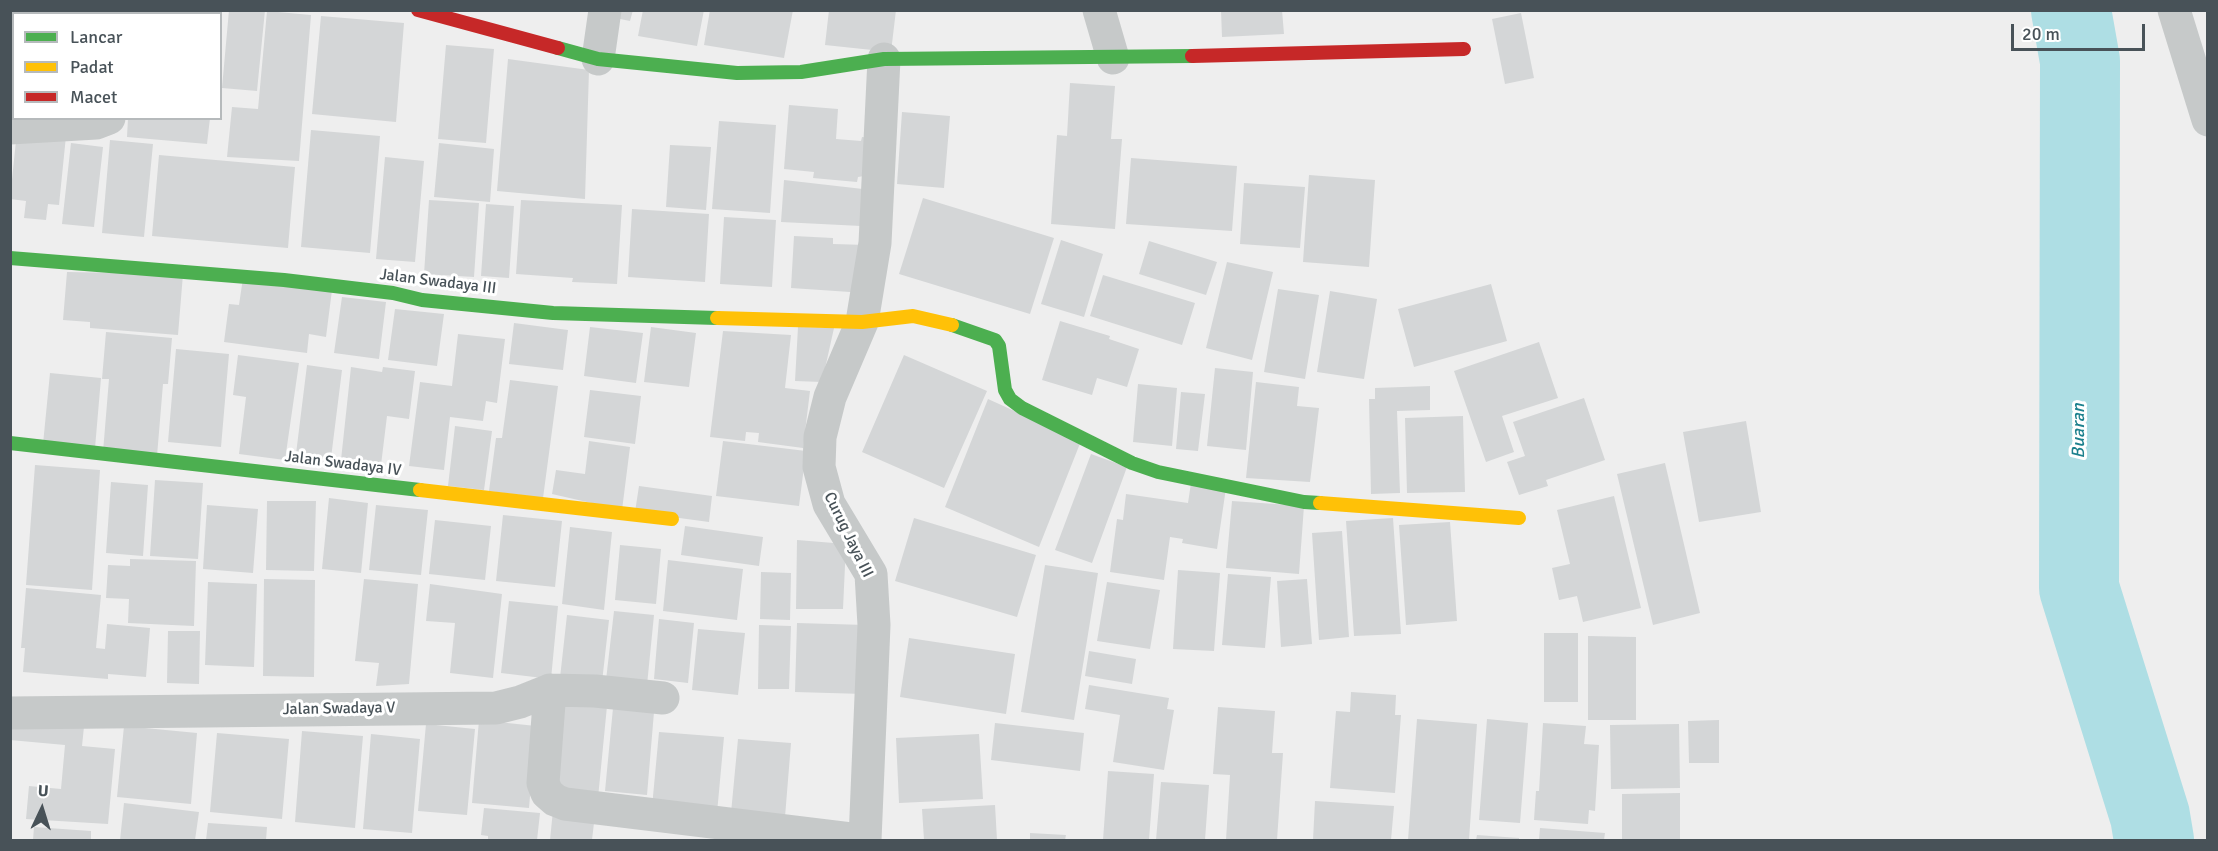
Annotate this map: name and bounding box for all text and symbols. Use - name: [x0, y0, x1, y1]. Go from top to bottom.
- legend: [12, 12, 222, 120]
- scale bar: [2014, 12, 2148, 50]
- text: 20 m: [2022, 23, 2060, 45]
- text: Lancar: [70, 26, 122, 48]
- text: Padat: [70, 56, 114, 78]
- text: Macet: [70, 86, 117, 108]
- street label: Jalan Swadaya III: [379, 265, 497, 299]
- water label: Buaran: [2068, 403, 2090, 459]
- street label: Jalan Swadaya IV: [284, 447, 402, 481]
- street label: Curug Jaya III: [819, 489, 877, 581]
- street label: Jalan Swadaya V: [283, 698, 395, 720]
- north arrow: [12, 779, 72, 839]
- text: U: [37, 781, 49, 801]

